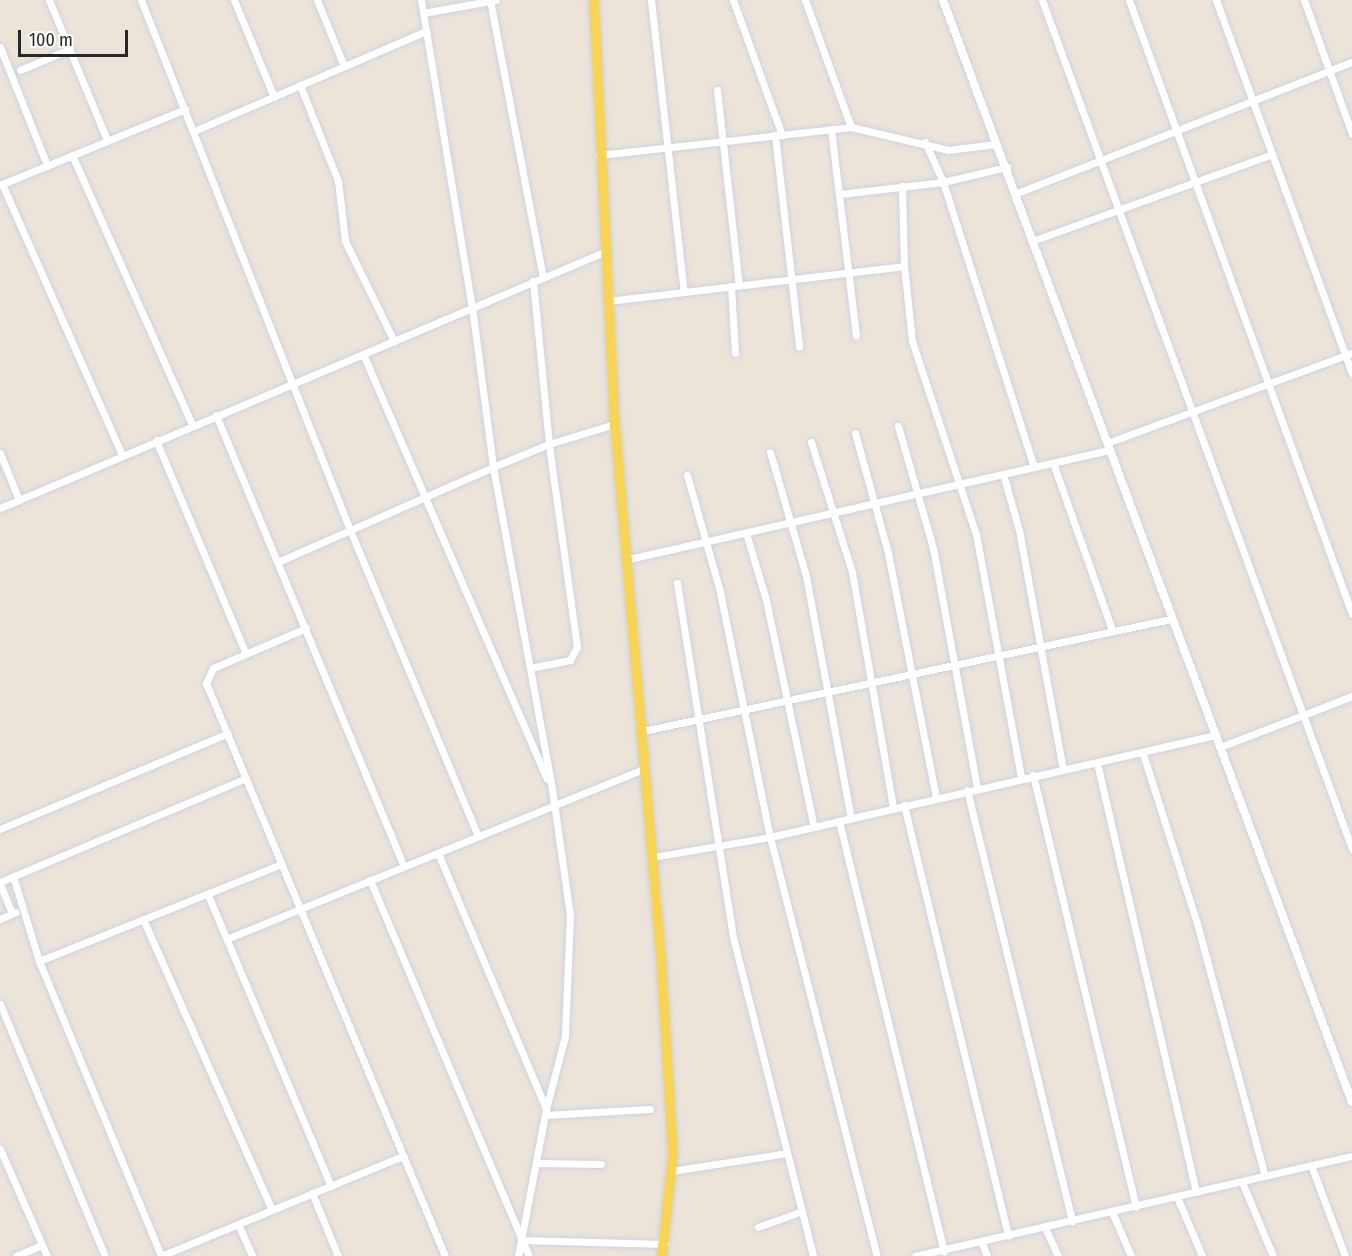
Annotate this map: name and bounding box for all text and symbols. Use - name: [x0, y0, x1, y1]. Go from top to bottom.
- scale bar: [21, 18, 130, 56]
- text: 100 m: [29, 29, 73, 51]

